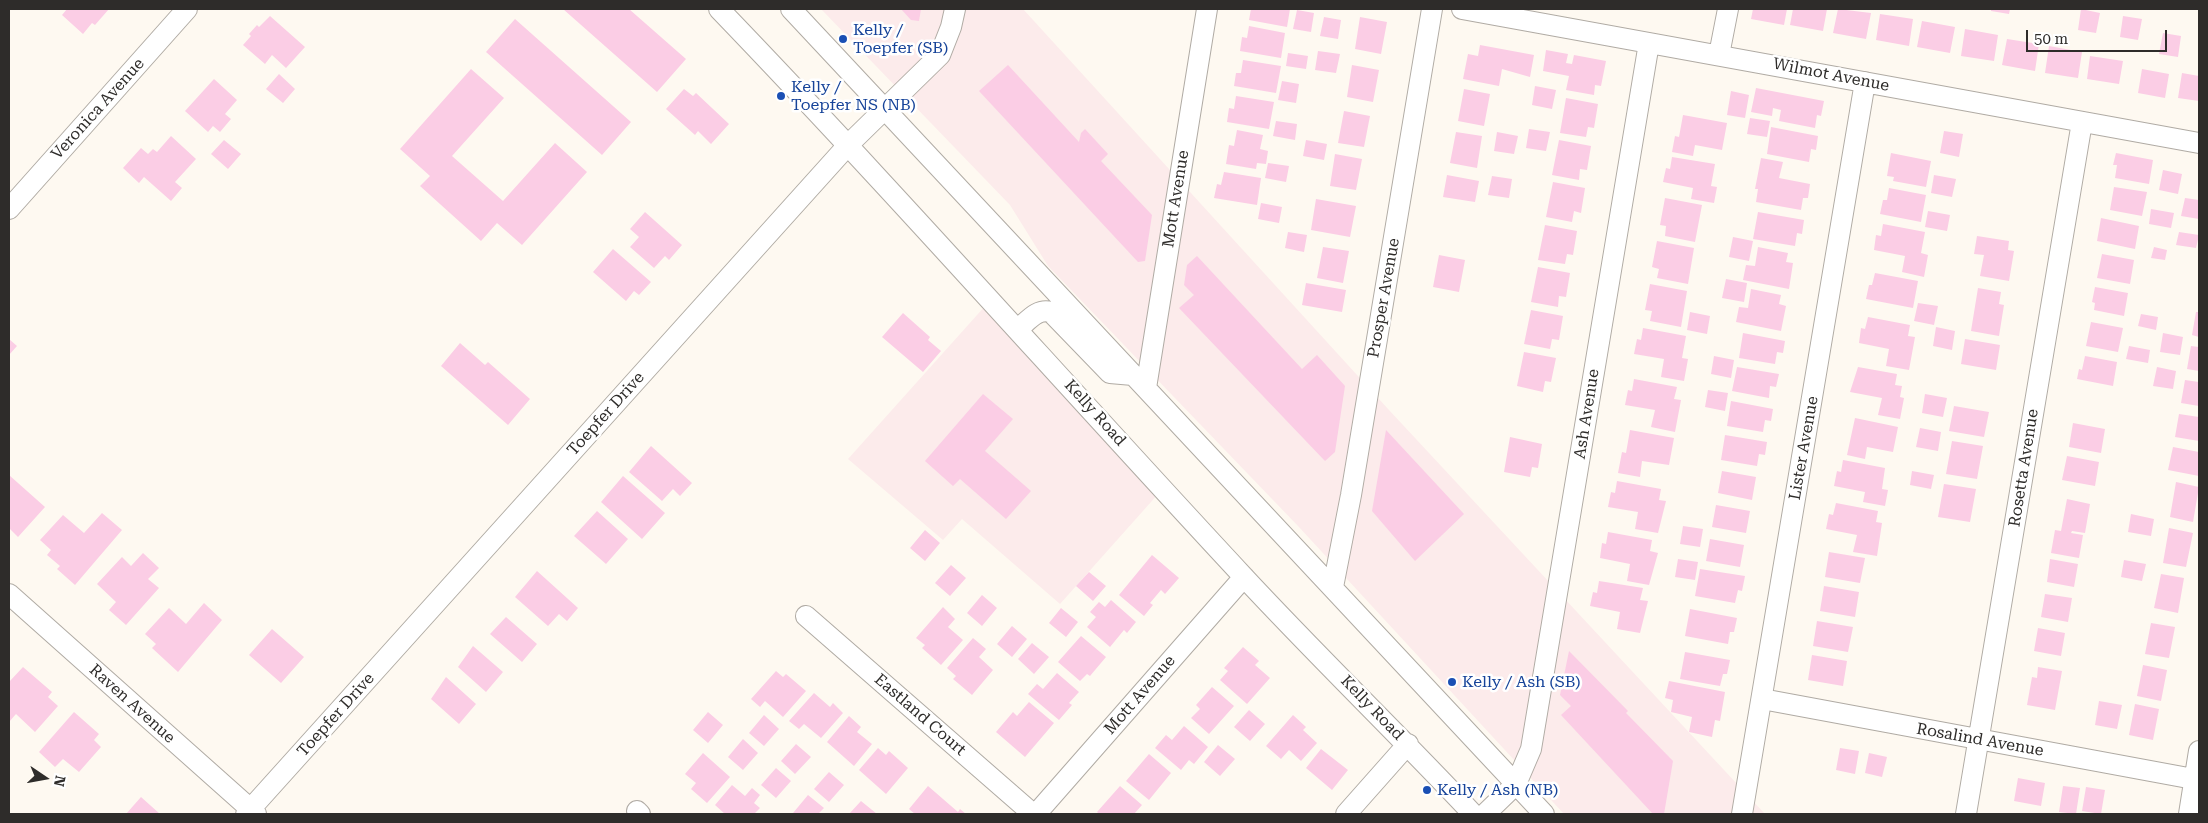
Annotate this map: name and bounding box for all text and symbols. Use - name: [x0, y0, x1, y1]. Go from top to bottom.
- place label: Kelly / Toepfer (SB): [853, 20, 948, 58]
- scale bar: [2028, 20, 2169, 52]
- text: 50 m: [2034, 30, 2068, 48]
- marker: Kelly / Toepfer (SB): [837, 33, 849, 45]
- street label: Veronica Avenue: [47, 54, 149, 164]
- street label: Wilmot Avenue: [1771, 54, 1891, 96]
- place label: Kelly / Toepfer NS (NB): [791, 77, 916, 115]
- marker: Kelly / Toepfer NS (NB): [775, 90, 787, 102]
- street label: Mott Avenue: [1159, 149, 1193, 249]
- street label: Prosper Avenue: [1364, 237, 1404, 359]
- street label: Toepfer Drive: [563, 368, 649, 460]
- street label: Ash Avenue: [1570, 368, 1604, 460]
- street label: Kelly Road: [1060, 376, 1130, 450]
- street label: Lister Avenue: [1785, 395, 1823, 501]
- street label: Rosetta Avenue: [2005, 408, 2043, 528]
- street label: Mott Avenue: [1100, 652, 1180, 738]
- street label: Raven Avenue: [85, 661, 179, 747]
- street label: Toepfer Drive: [293, 669, 379, 761]
- street label: Eastland Court: [870, 670, 970, 760]
- street label: Kelly Road: [1336, 672, 1408, 744]
- place label: Kelly / Ash (SB): [1462, 672, 1580, 692]
- marker: Kelly / Ash (SB): [1446, 676, 1458, 688]
- street label: Rosalind Avenue: [1915, 719, 2045, 761]
- north arrow: [20, 753, 70, 803]
- text: N: [51, 774, 69, 788]
- place label: Kelly / Ash (NB): [1437, 780, 1558, 800]
- marker: Kelly / Ash (NB): [1421, 784, 1433, 796]

